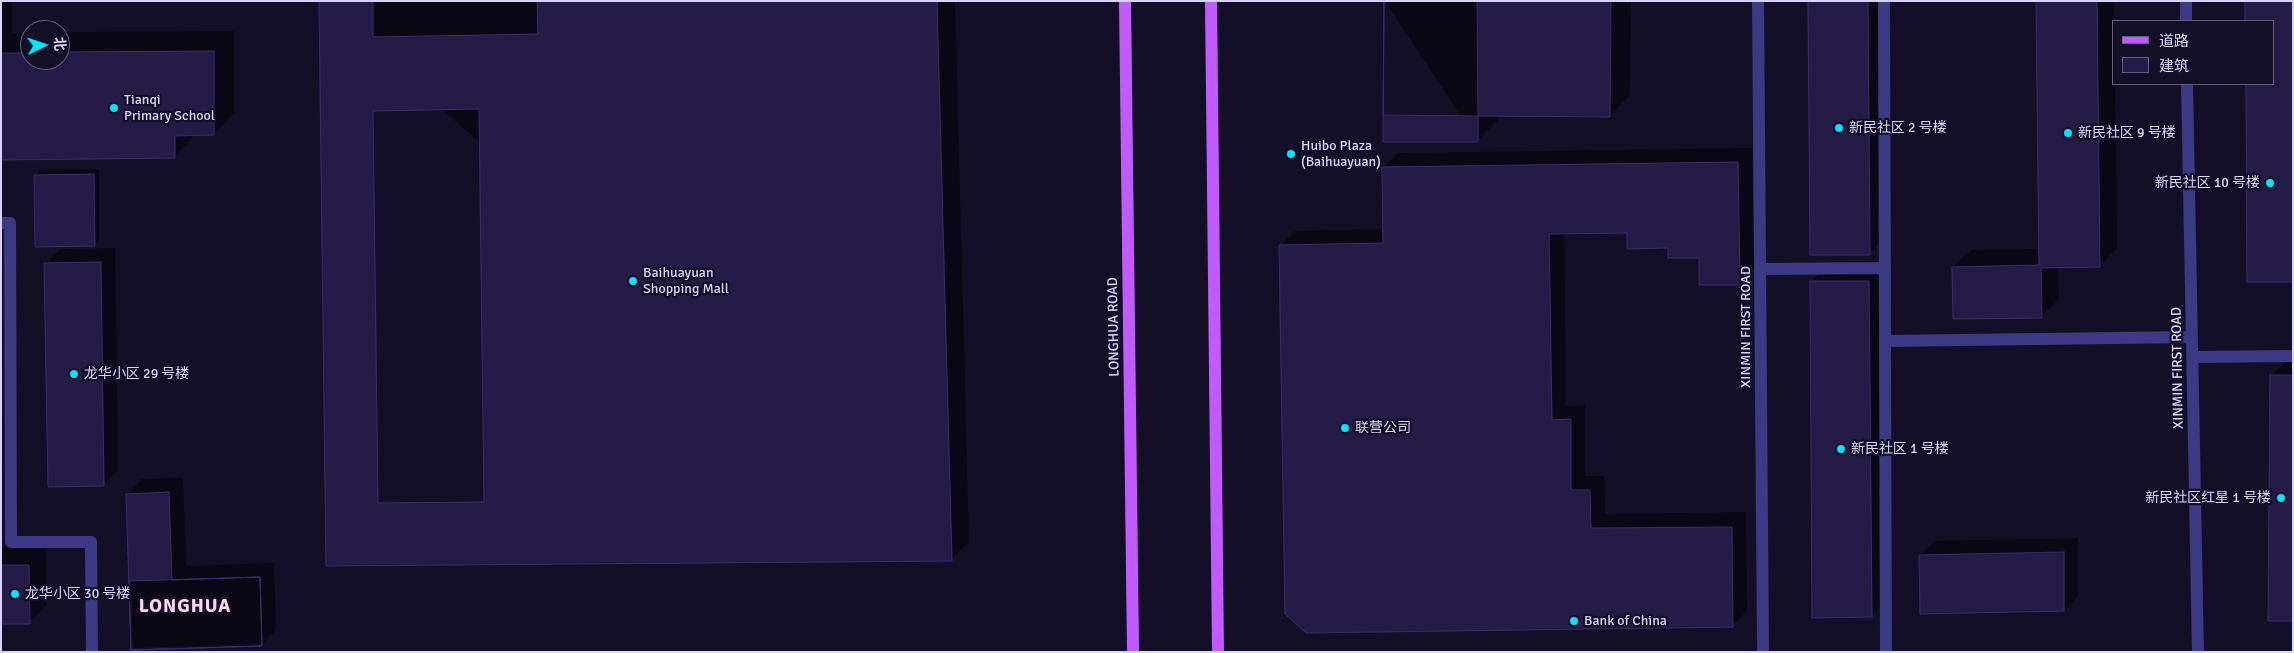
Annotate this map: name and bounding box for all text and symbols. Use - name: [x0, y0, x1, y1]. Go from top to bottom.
- north arrow: [20, 20, 70, 70]
- legend: [2112, 20, 2274, 85]
- text: 道路: [2159, 32, 2189, 50]
- text: 北: [50, 36, 68, 52]
- text: 建筑: [2159, 57, 2189, 75]
- place label: Tianqi Primary School: [124, 92, 215, 124]
- marker: Tianqi Primary School: [108, 102, 120, 114]
- place label: 新民社区 2 号楼: [1849, 120, 1947, 136]
- marker: 新民社区 2 号楼: [1833, 122, 1845, 134]
- place label: 新民社区 9 号楼: [2078, 125, 2176, 141]
- marker: 新民社区 9 号楼: [2062, 127, 2074, 139]
- place label: Huibo Plaza (Baihuayuan): [1301, 138, 1381, 170]
- marker: Huibo Plaza (Baihuayuan): [1285, 148, 1297, 160]
- place label: 新民社区 10 号楼: [2155, 175, 2260, 191]
- marker: 新民社区 10 号楼: [2264, 177, 2276, 189]
- place label: Baihuayuan Shopping Mall: [643, 265, 729, 298]
- street label: XINMIN FIRST ROAD: [1738, 266, 1754, 388]
- marker: Baihuayuan Shopping Mall: [627, 275, 639, 287]
- street label: LONGHUA ROAD: [1105, 277, 1123, 377]
- street label: XINMIN FIRST ROAD: [2169, 307, 2187, 429]
- place label: 龙华小区 29 号楼: [84, 366, 189, 382]
- marker: 龙华小区 29 号楼: [68, 368, 80, 380]
- place label: 联营公司: [1355, 420, 1411, 436]
- marker: 联营公司: [1339, 422, 1351, 434]
- place label: 新民社区 1 号楼: [1851, 441, 1949, 457]
- marker: 新民社区 1 号楼: [1835, 443, 1847, 455]
- place label: 新民社区红星 1 号楼: [2145, 490, 2271, 506]
- marker: 新民社区红星 1 号楼: [2275, 492, 2287, 504]
- place label: 龙华小区 30 号楼: [25, 586, 130, 602]
- marker: 龙华小区 30 号楼: [9, 588, 21, 600]
- district label: LONGHUA: [138, 596, 232, 618]
- place label: Bank of China: [1584, 613, 1667, 629]
- marker: Bank of China: [1568, 615, 1580, 627]

